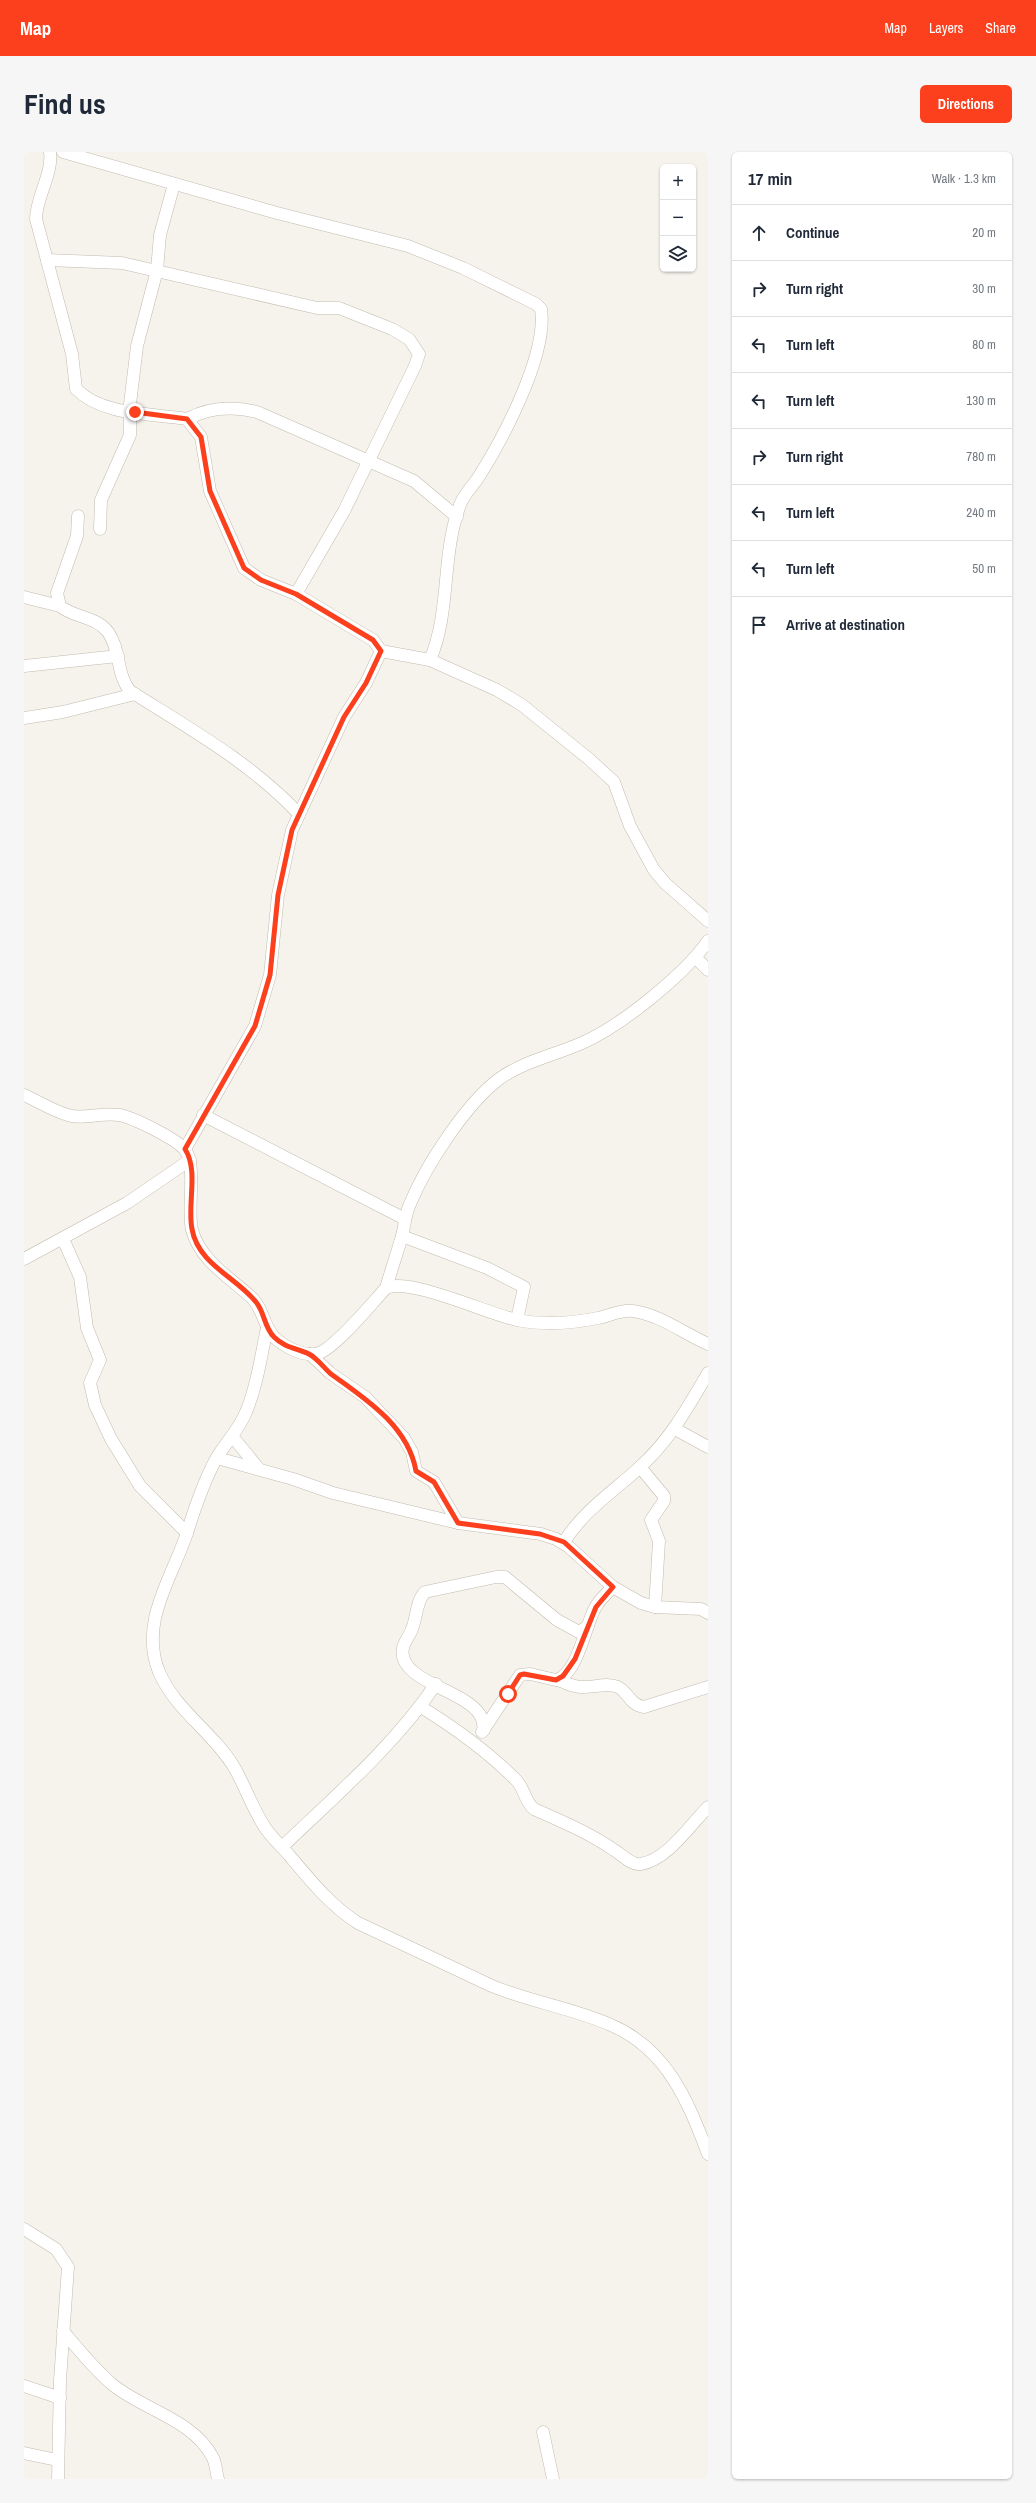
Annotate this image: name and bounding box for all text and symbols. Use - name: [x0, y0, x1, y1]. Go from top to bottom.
- text: Map: [20, 15, 51, 41]
- text: Map: [885, 19, 907, 37]
- text: Layers: [929, 19, 963, 37]
- text: Share: [985, 19, 1016, 37]
- text: Find us: [24, 85, 106, 123]
- button: Directions: [920, 85, 1012, 123]
- map controls: [660, 164, 696, 272]
- button: +: [660, 164, 696, 200]
- text: 17 min: [748, 167, 792, 190]
- text: Walk · 1.3 km: [932, 170, 996, 187]
- button: −: [660, 200, 696, 236]
- icon: ahead: [748, 222, 770, 244]
- text: Continue: [786, 222, 839, 243]
- text: 20 m: [972, 224, 996, 241]
- button: layers: [660, 236, 696, 272]
- icon: right: [748, 278, 770, 300]
- text: Turn right: [786, 278, 843, 299]
- text: 30 m: [972, 280, 996, 297]
- icon: left: [748, 334, 770, 356]
- text: Turn left: [786, 334, 834, 355]
- text: 80 m: [972, 336, 996, 353]
- icon: left: [748, 390, 770, 412]
- text: Turn left: [786, 390, 834, 411]
- text: 130 m: [966, 392, 996, 409]
- route end: [126, 403, 144, 421]
- icon: right: [748, 446, 770, 468]
- text: Turn right: [786, 446, 843, 467]
- text: 780 m: [966, 448, 996, 465]
- icon: left: [748, 502, 770, 524]
- text: Turn left: [786, 502, 834, 523]
- text: 240 m: [966, 504, 996, 521]
- icon: left: [748, 558, 770, 580]
- text: Turn left: [786, 558, 834, 579]
- text: 50 m: [972, 560, 996, 577]
- icon: arrive: [748, 614, 770, 636]
- text: Arrive at destination: [786, 614, 905, 635]
- route start: [499, 1685, 517, 1703]

